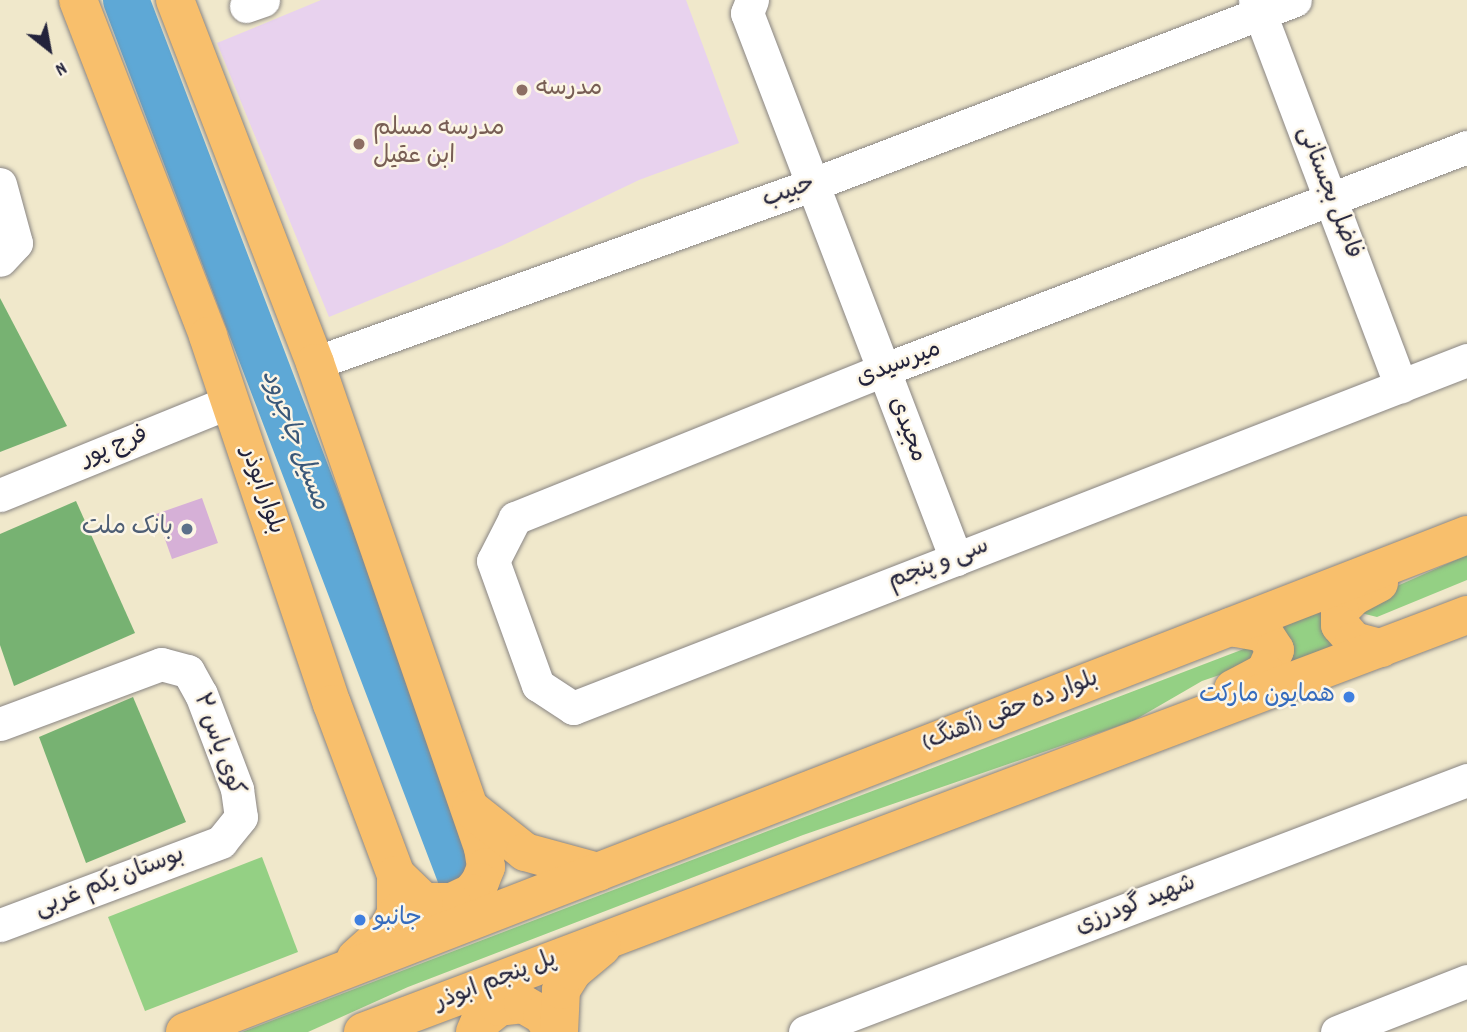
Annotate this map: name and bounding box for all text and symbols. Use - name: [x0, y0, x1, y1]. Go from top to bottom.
- north arrow: [14, 14, 84, 84]
- text: N: [49, 53, 71, 81]
- place label: مدرسه: [536, 76, 602, 104]
- marker: مدرسه: [514, 82, 530, 98]
- place label: مدرسه مسلم ابن عقیل: [373, 116, 505, 172]
- street label: فاضل بجستانی: [1290, 123, 1366, 263]
- marker: مدرسه مسلم ابن عقیل: [351, 136, 367, 152]
- street label: حبیب: [759, 170, 819, 216]
- street label: میرسیدی: [853, 336, 945, 394]
- water label: مسیل جاجرود: [253, 365, 335, 515]
- street label: مجیدی: [880, 393, 932, 467]
- street label: فرج پور: [77, 422, 153, 474]
- street label: بلوار ابوذر: [233, 444, 289, 538]
- place label: بانک ملت: [82, 515, 173, 543]
- marker: بانک ملت: [179, 521, 195, 537]
- street label: سی و پنجم: [885, 533, 993, 597]
- street label: بلوار ده حقی (آهنگ): [919, 665, 1103, 759]
- place label: همایون مارکت: [1199, 683, 1335, 711]
- marker: همایون مارکت: [1341, 689, 1357, 705]
- street label: کوی یاس ۲: [185, 690, 249, 800]
- street label: بوستان یکم غربی: [31, 841, 189, 925]
- street label: شهید گودرزی: [1072, 870, 1200, 942]
- place label: جانبو: [374, 906, 422, 934]
- marker: جانبو: [352, 912, 368, 928]
- street label: پل پنجم ابوذر: [431, 946, 561, 1018]

